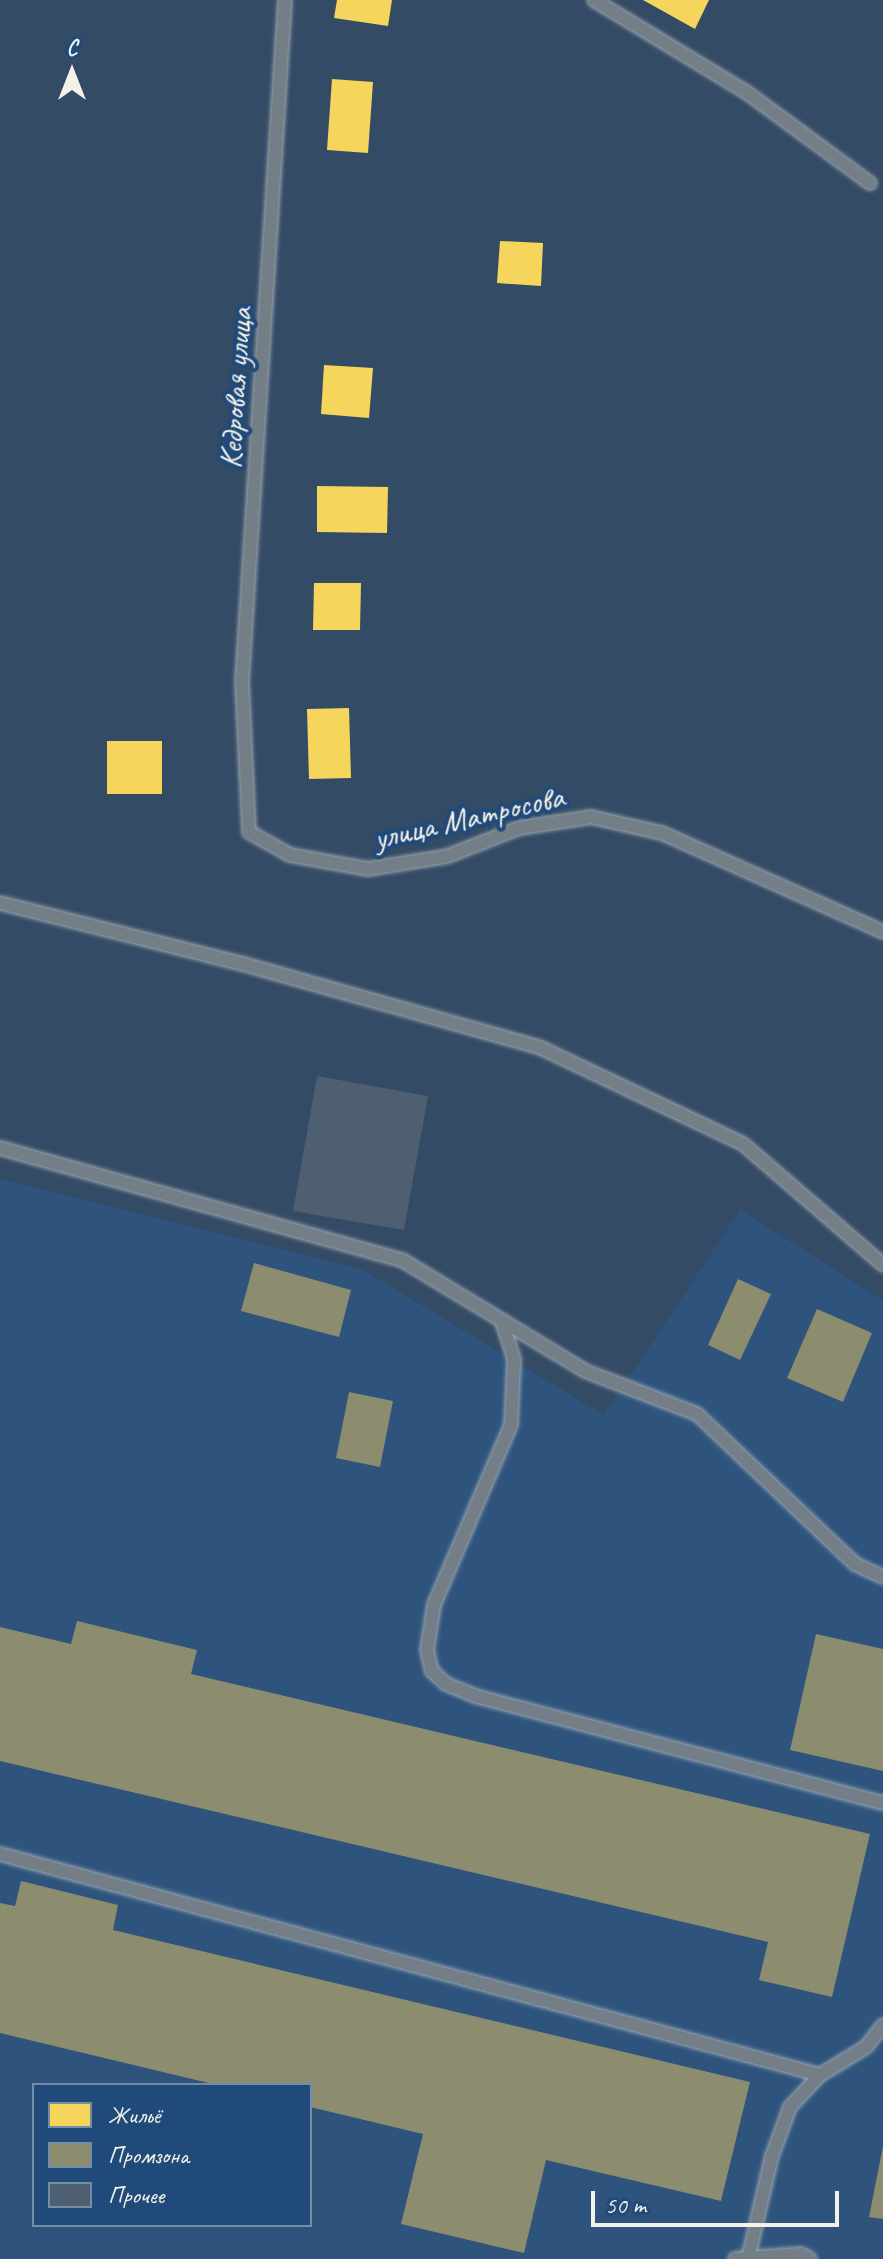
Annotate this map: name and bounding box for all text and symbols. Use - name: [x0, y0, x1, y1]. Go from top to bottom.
- north arrow: [32, 32, 112, 112]
- text: С: [67, 34, 77, 62]
- street label: Кедровая улица: [211, 305, 261, 471]
- street label: улица Матросова: [371, 778, 567, 858]
- legend: [32, 2083, 312, 2227]
- text: Жильё: [108, 2100, 160, 2130]
- text: Промзона: [108, 2140, 189, 2170]
- scale bar: [595, 2175, 843, 2225]
- text: Прочее: [108, 2180, 164, 2210]
- text: 50 m: [605, 2190, 646, 2220]

